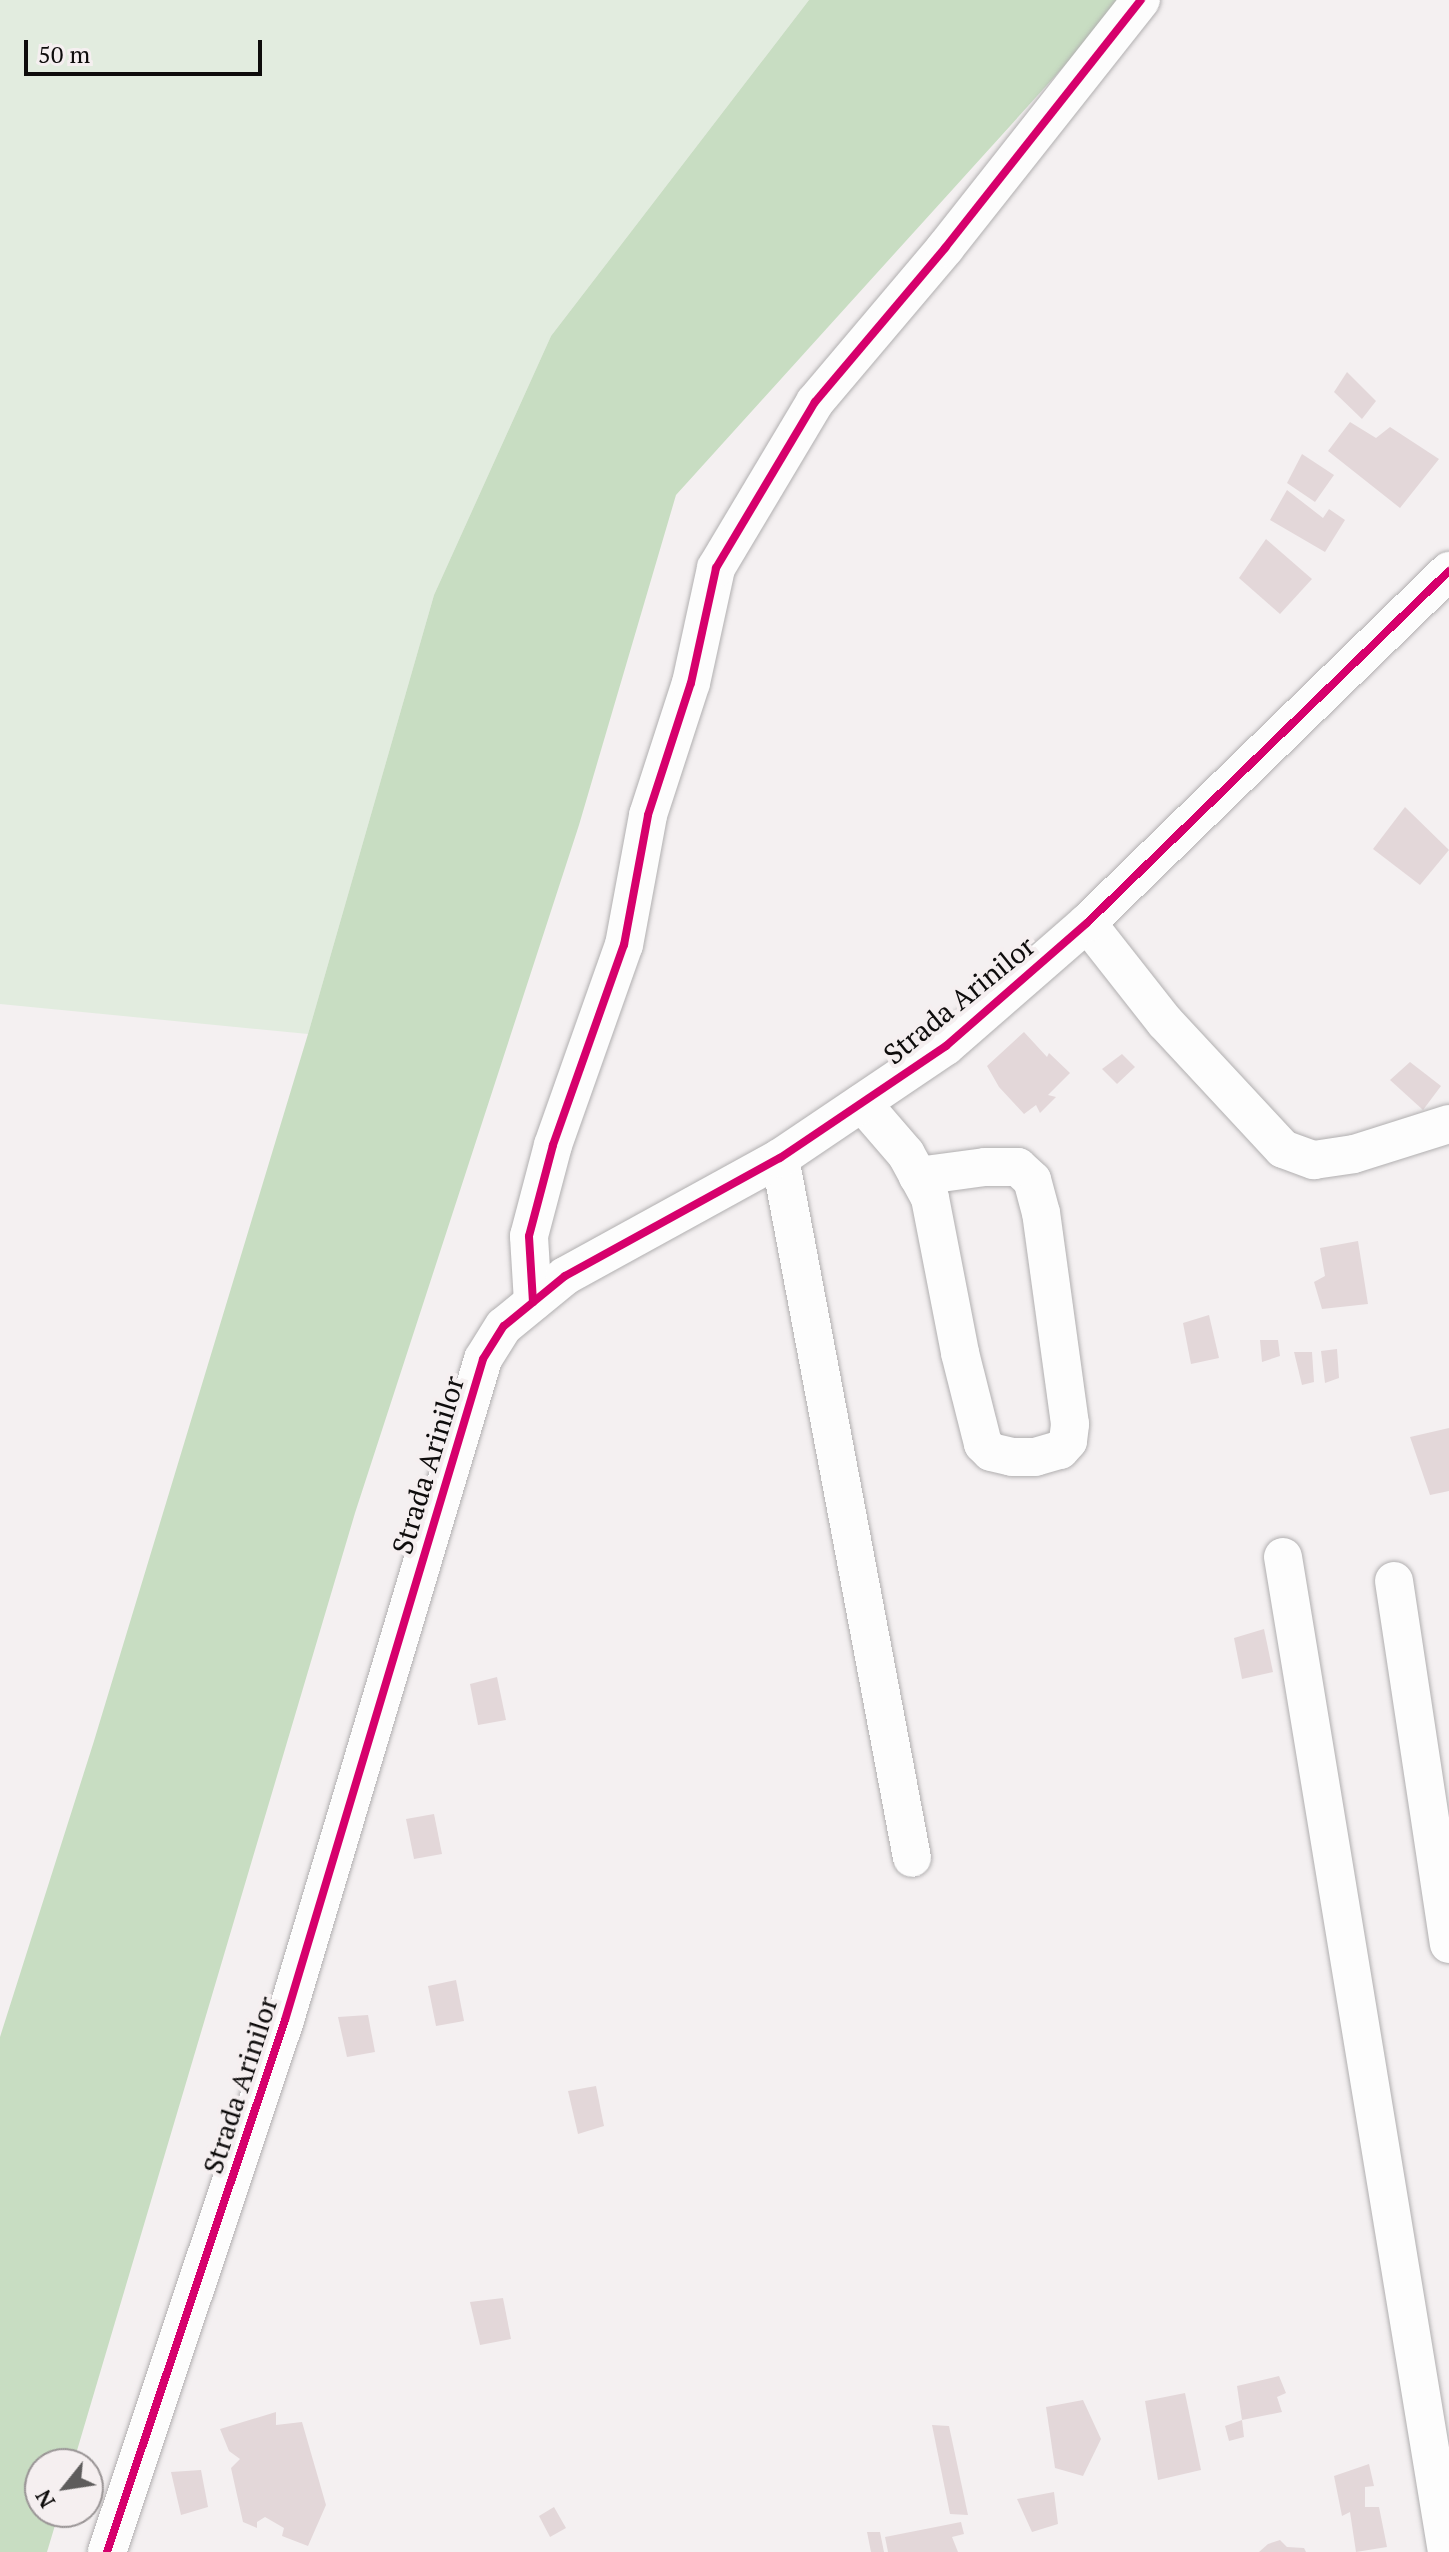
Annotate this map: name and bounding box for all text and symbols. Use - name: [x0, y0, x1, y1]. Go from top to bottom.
- scale bar: [28, 24, 266, 74]
- text: 50 m: [38, 38, 90, 70]
- street label: Strada Arinilor: [877, 929, 1041, 1071]
- street label: Strada Arinilor: [385, 1372, 471, 1558]
- street label: Strada Arinilor: [195, 1992, 285, 2178]
- north arrow: [24, 2448, 104, 2528]
- text: N: [28, 2485, 61, 2514]

